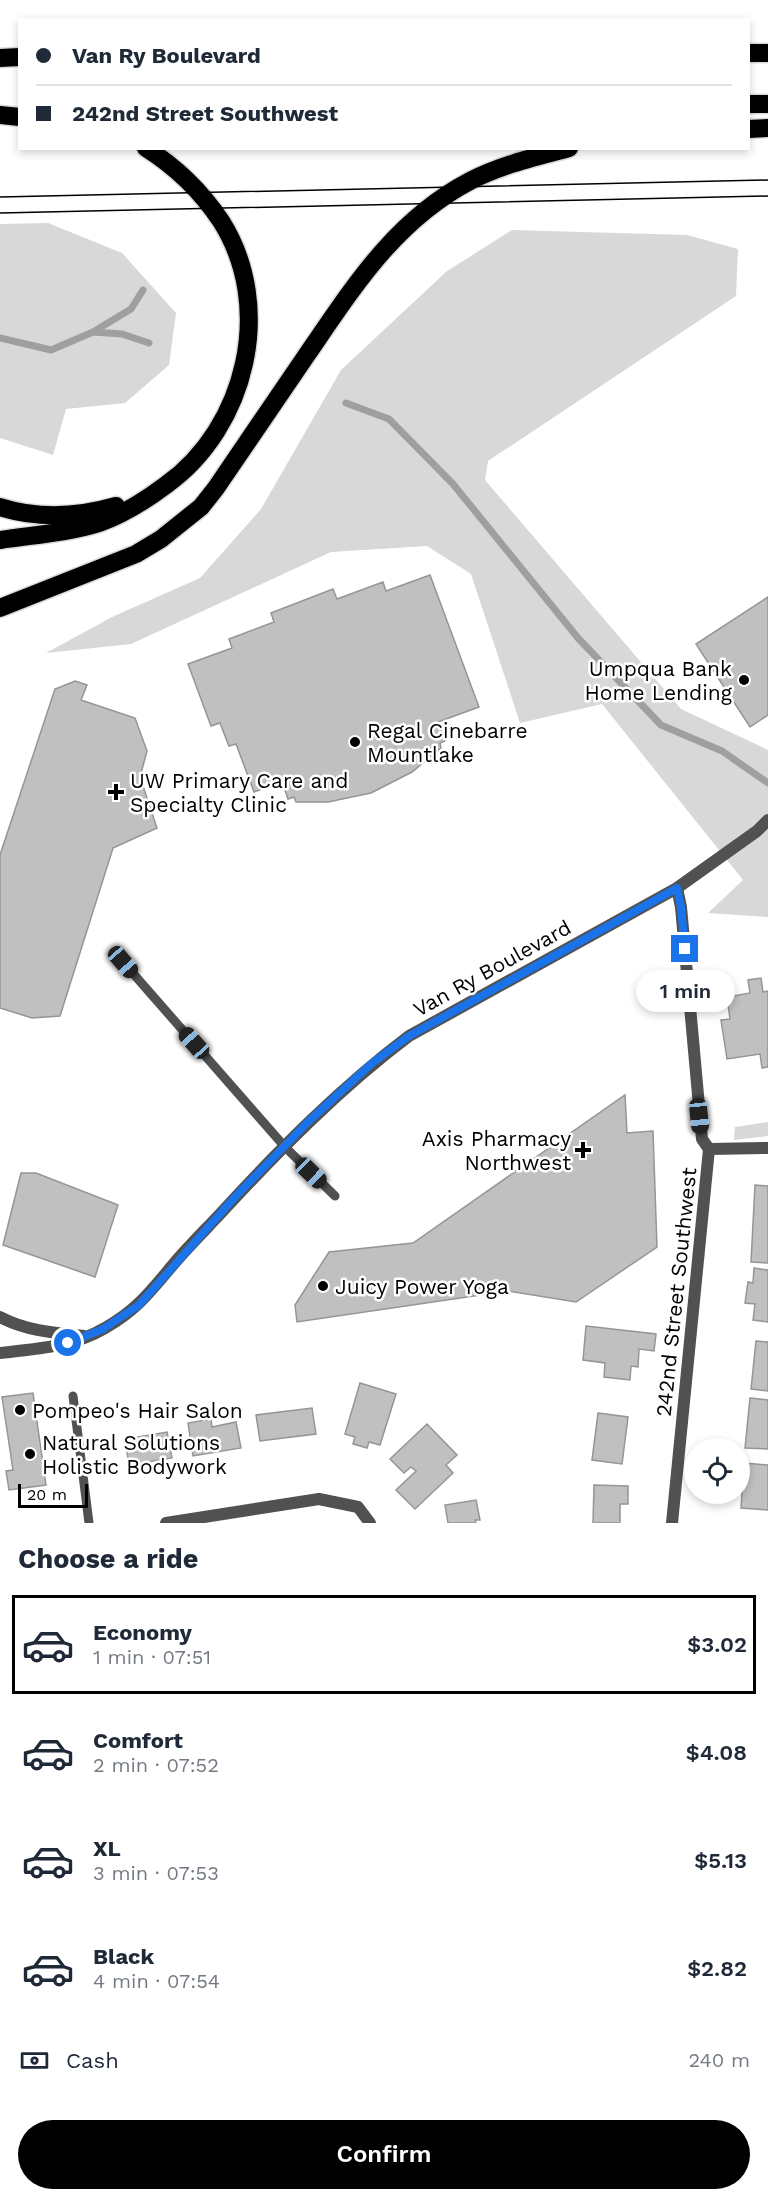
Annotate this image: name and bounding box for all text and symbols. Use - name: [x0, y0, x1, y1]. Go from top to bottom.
- text: Van Ry Boulevard: [72, 43, 261, 68]
- text: 242nd Street Southwest: [72, 101, 338, 126]
- place label: Umpqua Bank Home Lending: [585, 656, 733, 705]
- marker: Umpqua Bank Home Lending: [737, 673, 751, 687]
- place label: Regal Cinebarre Mountlake: [367, 718, 528, 767]
- marker: Regal Cinebarre Mountlake: [348, 735, 362, 749]
- place label: UW Primary Care and Specialty Clinic: [130, 768, 348, 817]
- marker: UW Primary Care and Specialty Clinic: [107, 783, 125, 801]
- street label: Van Ry Boulevard: [409, 914, 575, 1022]
- route end: [671, 935, 698, 962]
- car: [104, 943, 142, 981]
- callout: 1 min: [636, 970, 734, 1012]
- text: 1 min: [660, 979, 711, 1003]
- car: [175, 1024, 213, 1062]
- car: [688, 1097, 710, 1135]
- place label: Axis Pharmacy Northwest: [422, 1126, 571, 1175]
- marker: Axis Pharmacy Northwest: [576, 1143, 590, 1157]
- car: [292, 1154, 330, 1192]
- street label: 242nd Street Southwest: [650, 1166, 702, 1418]
- place label: Juicy Power Yoga: [335, 1274, 509, 1299]
- marker: Juicy Power Yoga: [316, 1279, 330, 1293]
- route start: [54, 1329, 81, 1356]
- place label: Pompeo's Hair Salon: [32, 1398, 243, 1423]
- marker: Pompeo's Hair Salon: [13, 1403, 27, 1417]
- place label: Natural Solutions Holistic Bodywork: [42, 1430, 227, 1479]
- map controls: [684, 1438, 750, 1504]
- button: locate: [684, 1438, 750, 1504]
- marker: Natural Solutions Holistic Bodywork: [23, 1447, 37, 1461]
- scale bar: [18, 1481, 88, 1508]
- text: 20 m: [27, 1485, 67, 1504]
- text: Choose a ride: [18, 1543, 198, 1575]
- icon: car: [21, 1618, 75, 1672]
- text: Economy: [93, 1620, 192, 1645]
- text: $3.02: [687, 1632, 747, 1657]
- text: 1 min · 07:51: [93, 1645, 211, 1669]
- icon: car: [21, 1726, 75, 1780]
- text: Comfort: [93, 1728, 183, 1753]
- text: $4.08: [686, 1740, 747, 1765]
- text: 2 min · 07:52: [93, 1753, 219, 1777]
- icon: car: [21, 1834, 75, 1888]
- text: XL: [93, 1836, 121, 1861]
- text: $5.13: [694, 1848, 747, 1873]
- text: 3 min · 07:53: [93, 1861, 219, 1885]
- icon: car: [21, 1942, 75, 1996]
- text: Black: [93, 1944, 154, 1969]
- text: $2.82: [687, 1956, 747, 1981]
- text: 4 min · 07:54: [93, 1969, 220, 1993]
- icon: cash: [18, 2044, 51, 2077]
- text: Cash: [66, 2048, 119, 2073]
- text: 240 m: [688, 2048, 750, 2072]
- button: Confirm: [18, 2120, 750, 2189]

